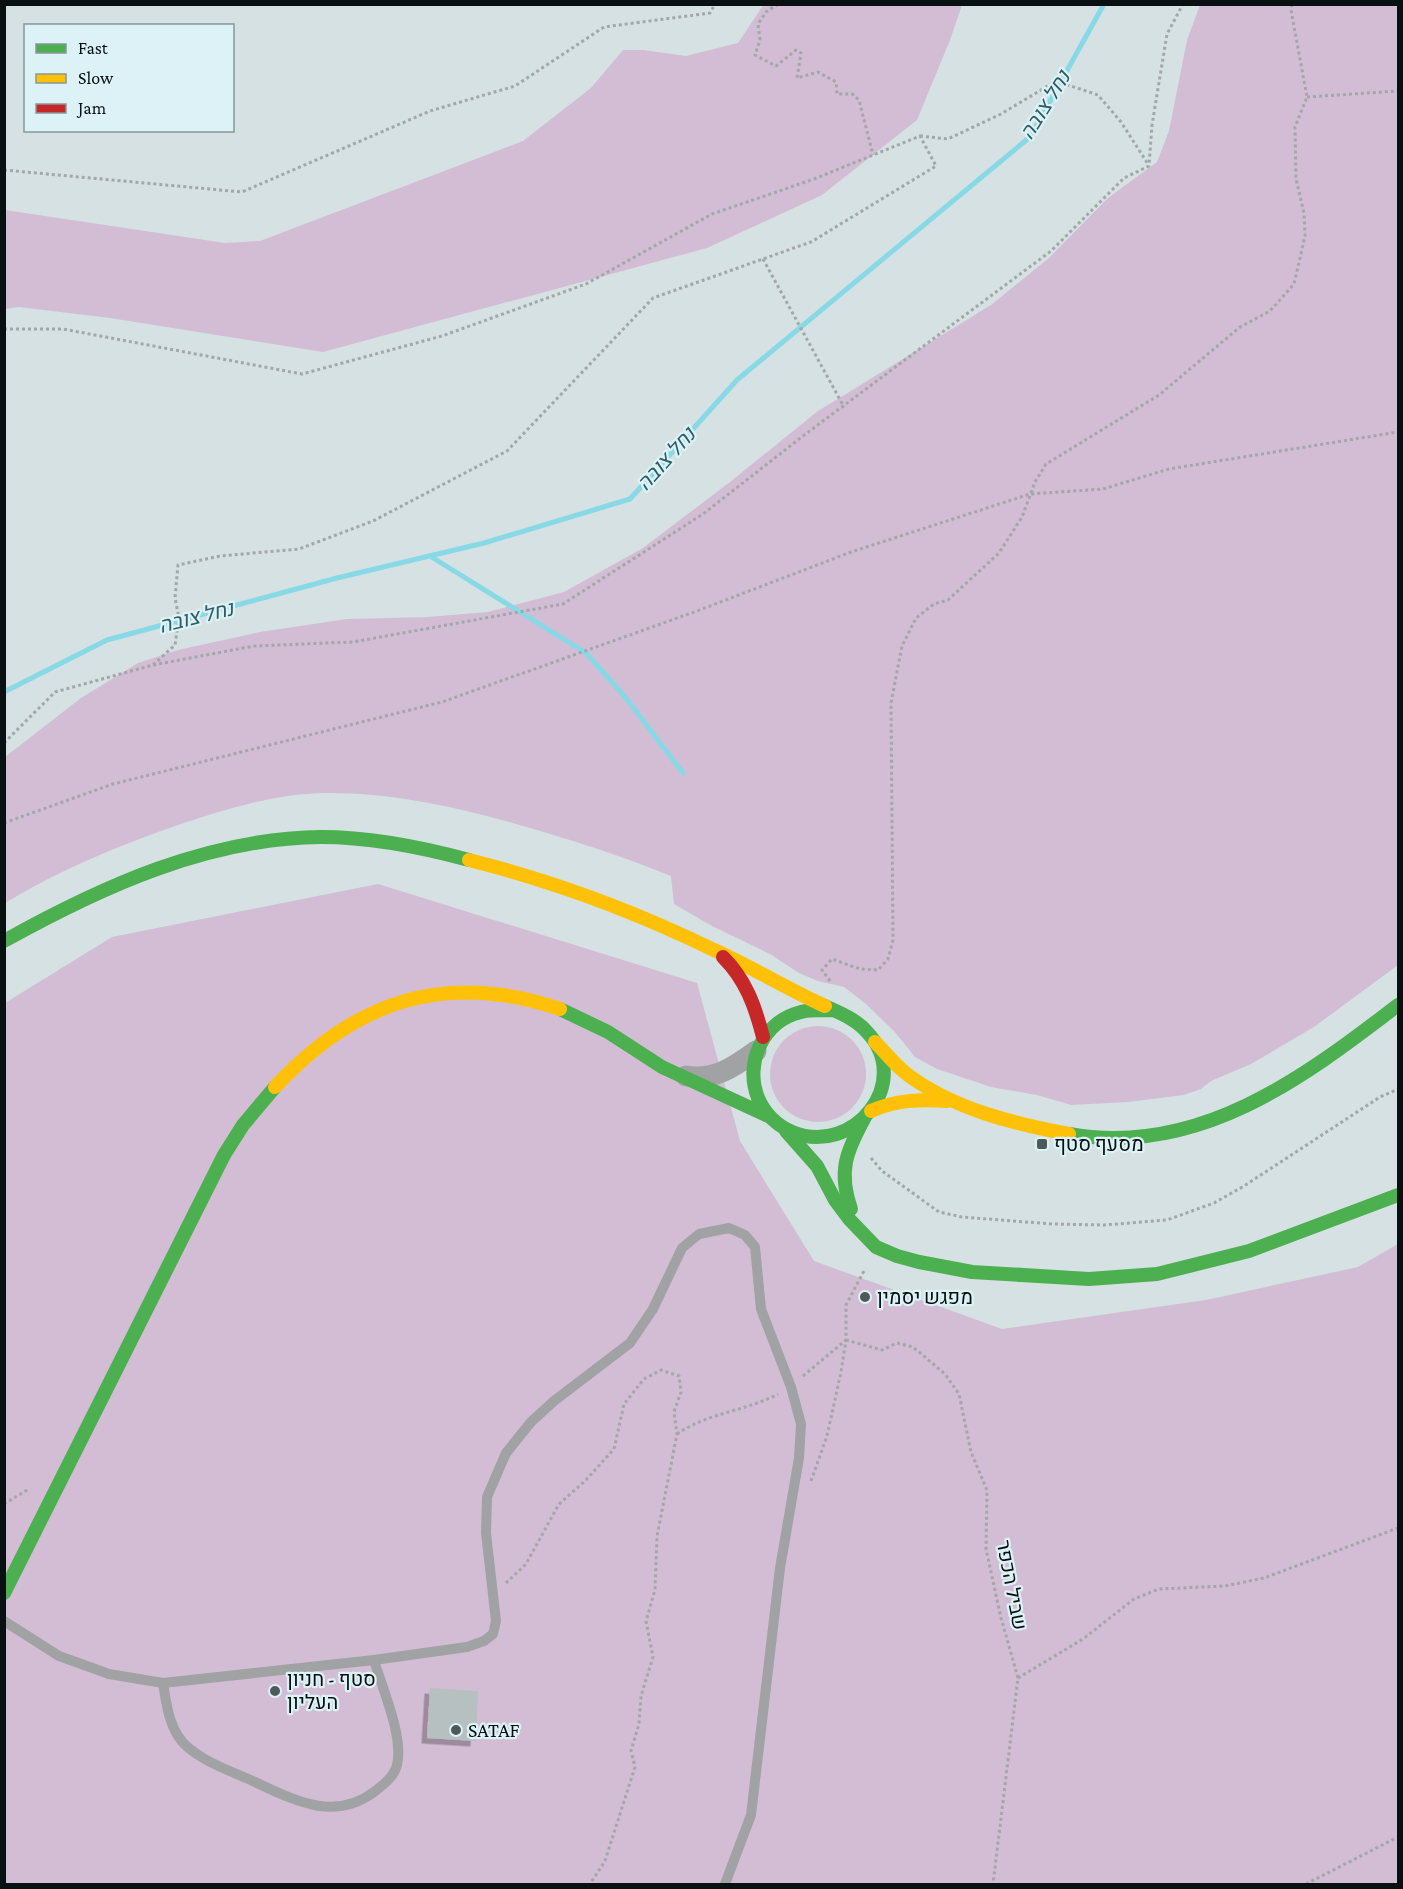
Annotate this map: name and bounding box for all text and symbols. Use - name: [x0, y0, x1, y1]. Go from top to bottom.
- legend: [24, 24, 234, 132]
- text: Fast: [78, 38, 109, 58]
- water label: נחל צובה: [1015, 65, 1076, 144]
- text: Slow: [78, 68, 114, 88]
- text: Jam: [76, 98, 107, 118]
- water label: נחל צובה: [632, 422, 701, 495]
- water label: נחל צובה: [156, 596, 237, 638]
- place label: מסעף סטף: [1054, 1133, 1144, 1155]
- marker: מסעף סטף: [1035, 1137, 1049, 1151]
- place label: מפגש יסמין: [877, 1286, 973, 1308]
- marker: מפגש יסמין: [858, 1290, 872, 1304]
- street label: שביל הכפר: [992, 1538, 1032, 1632]
- place label: סטף - חניון העליון: [287, 1668, 376, 1713]
- marker: סטף - חניון העליון: [268, 1684, 282, 1698]
- place label: SATAF: [468, 1719, 520, 1741]
- marker: SATAF: [449, 1723, 463, 1737]

